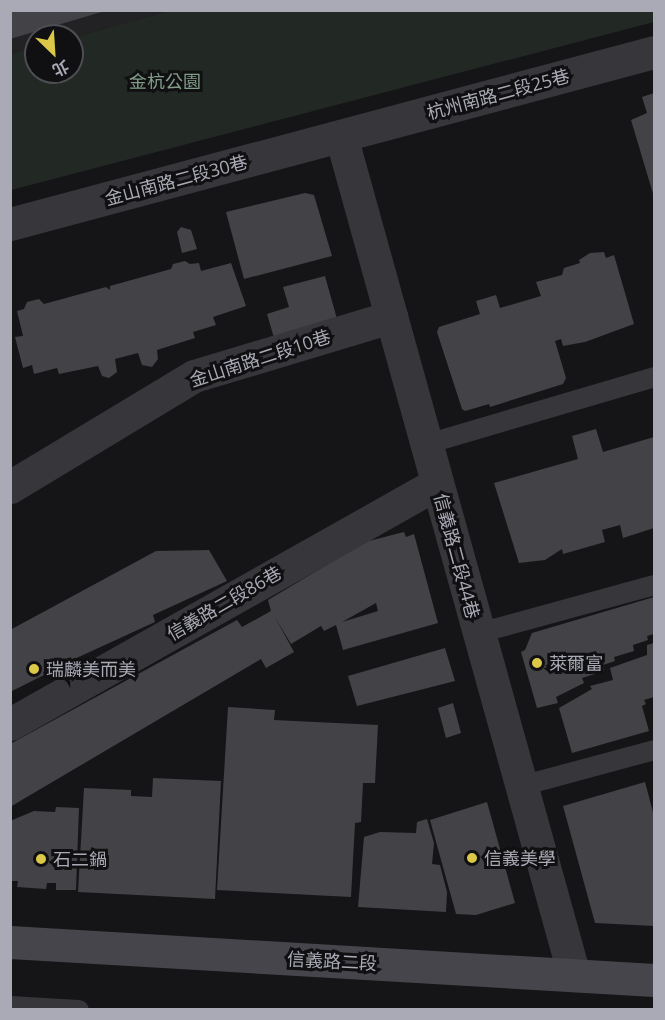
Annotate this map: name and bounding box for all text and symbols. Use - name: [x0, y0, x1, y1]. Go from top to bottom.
- north arrow: [24, 24, 84, 84]
- text: 北: [49, 55, 73, 82]
- street label: 杭州南路二段25巷: [424, 65, 572, 123]
- park label: 金杭公園: [129, 70, 201, 92]
- street label: 金山南路二段30巷: [102, 151, 250, 209]
- street label: 金山南路二段10巷: [187, 325, 333, 391]
- street label: 信義路二段44巷: [430, 491, 484, 621]
- street label: 信義路二段86巷: [163, 562, 285, 644]
- place label: 萊爾富: [549, 652, 603, 674]
- marker: 萊爾富: [530, 656, 544, 670]
- place label: 瑞麟美而美: [46, 658, 136, 680]
- marker: 瑞麟美而美: [27, 662, 41, 676]
- place label: 信義美學: [484, 847, 556, 869]
- place label: 石二鍋: [53, 848, 107, 870]
- marker: 信義美學: [465, 851, 479, 865]
- marker: 石二鍋: [34, 852, 48, 866]
- street label: 信義路二段: [286, 948, 378, 974]

